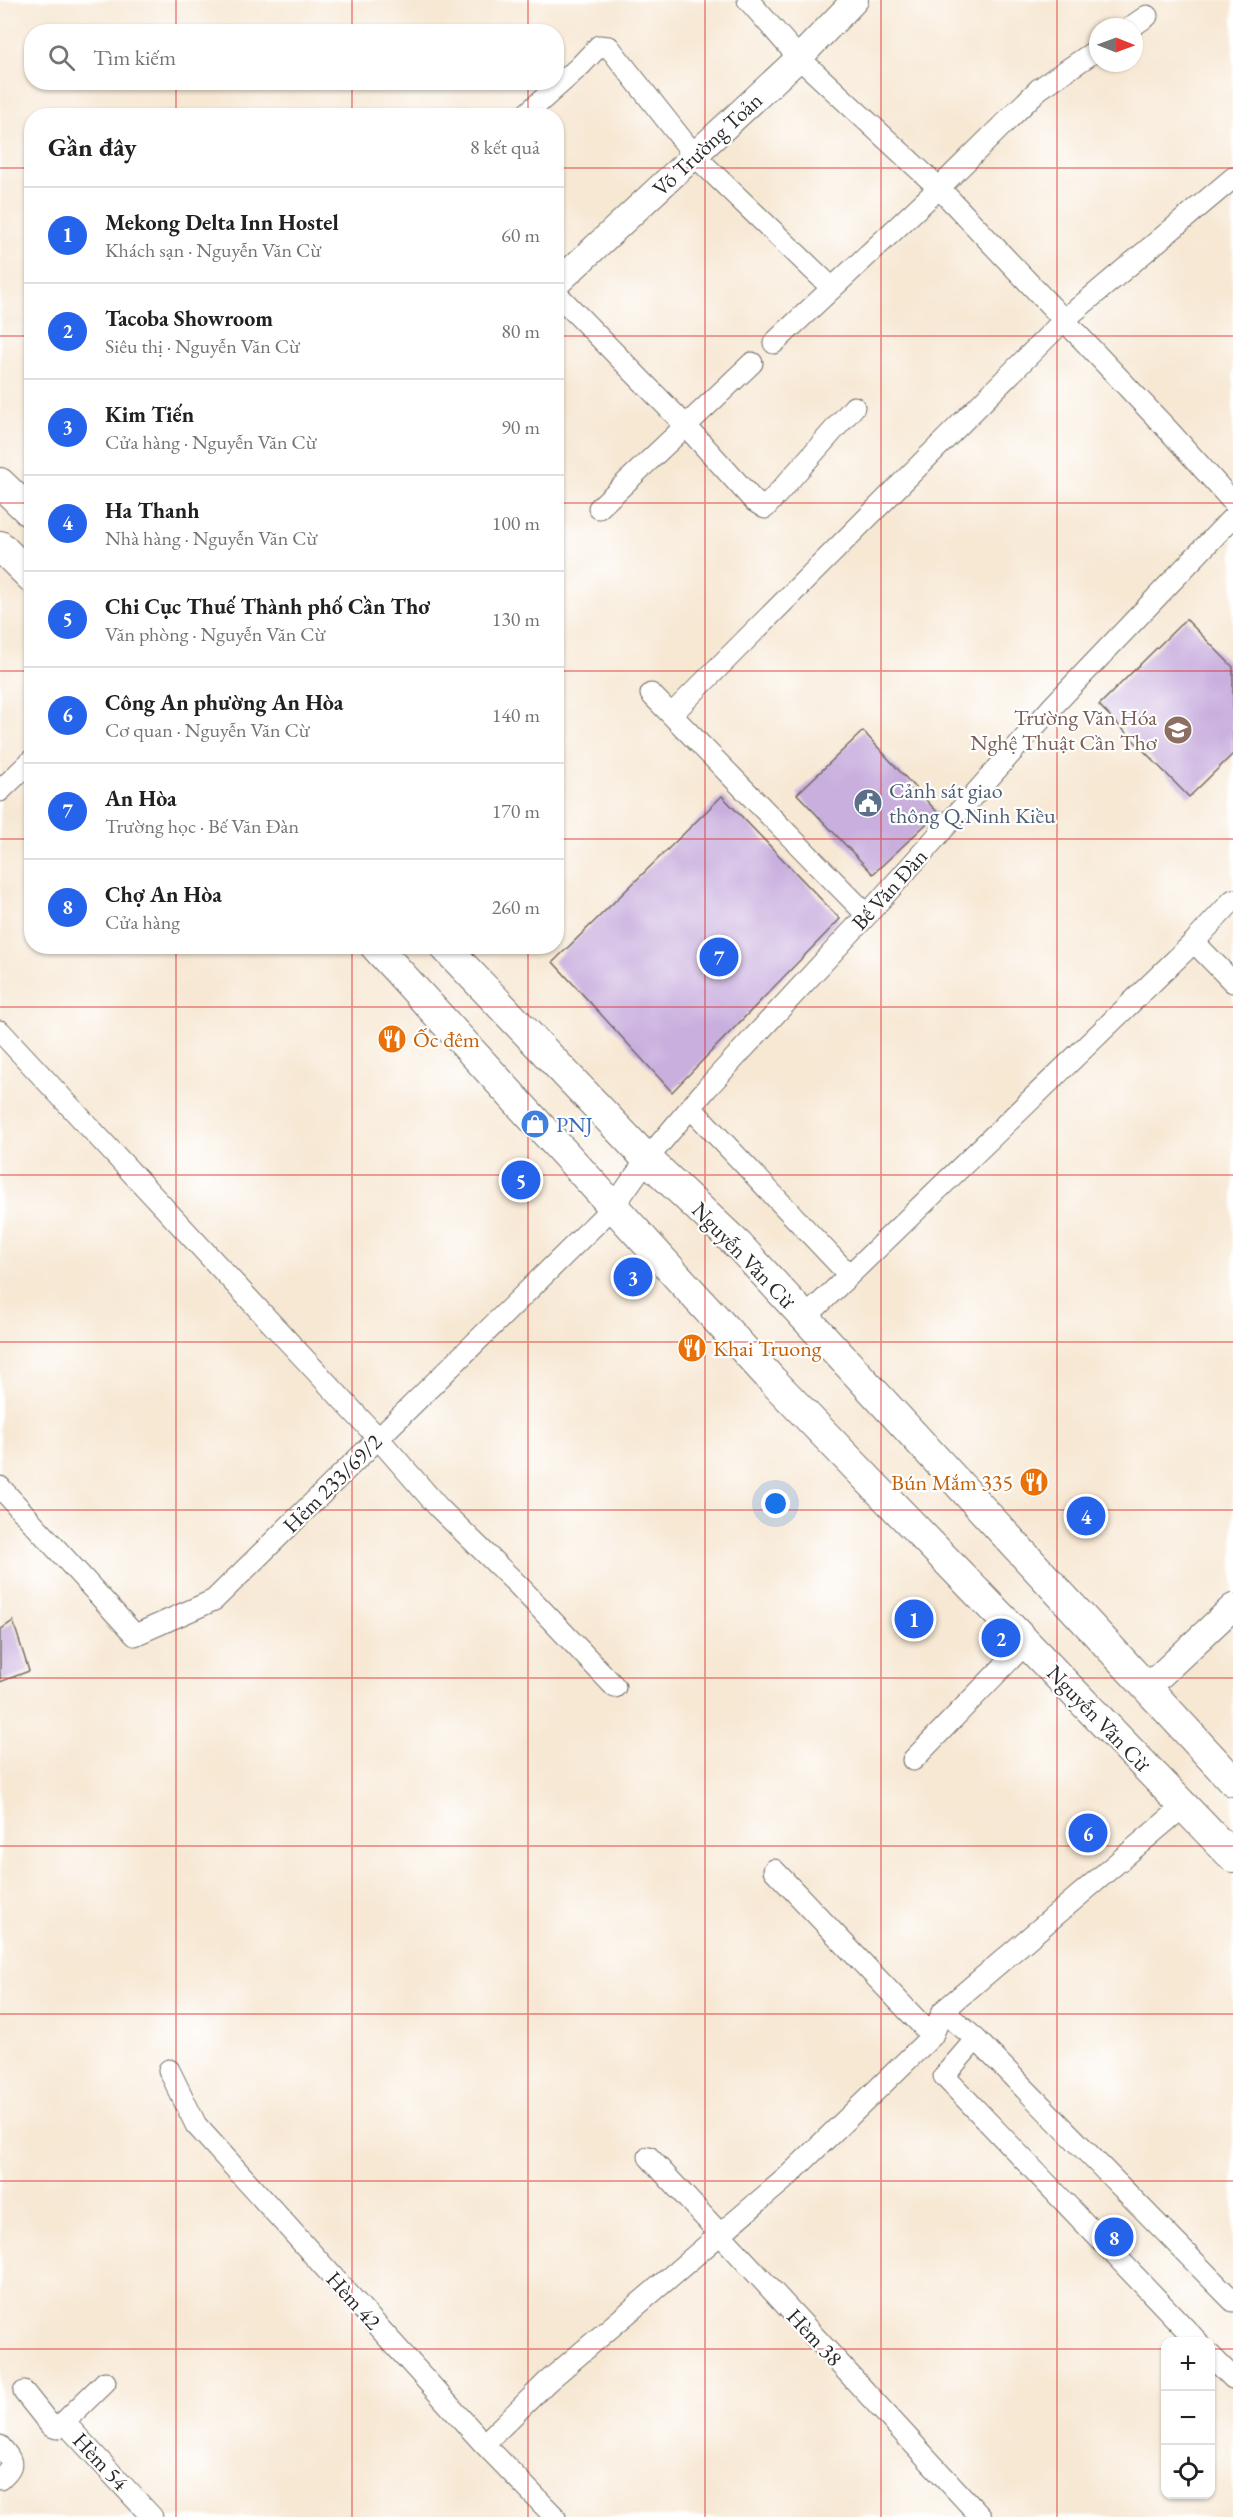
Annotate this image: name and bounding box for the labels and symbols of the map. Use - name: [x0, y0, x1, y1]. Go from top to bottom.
- north arrow: [1089, 18, 1143, 72]
- street label: Võ Trường Toản: [646, 86, 769, 203]
- place label: Trường Văn Hóa Nghệ Thuật Cần Thơ: [970, 703, 1158, 757]
- school or university icon: Trường Văn Hóa Nghệ Thuật Cần Thơ: [1162, 714, 1194, 746]
- place label: Cảnh sát giao thông Q.Ninh Kiều: [889, 776, 1056, 830]
- public building icon: Cảnh sát giao thông Q.Ninh Kiều: [852, 787, 884, 819]
- street label: Bế Văn Đàn: [845, 842, 934, 936]
- pin: 7: [700, 934, 738, 980]
- restaurant icon: Ốc đêm: [376, 1023, 408, 1055]
- place label: Ốc đêm: [413, 1025, 480, 1054]
- shop icon: PNJ: [519, 1108, 551, 1140]
- place label: PNJ: [556, 1110, 593, 1139]
- pin: 5: [502, 1158, 540, 1202]
- street label: Nguyễn Văn Cừ: [685, 1196, 802, 1315]
- pin: 3: [614, 1254, 652, 1300]
- restaurant icon: Khai Truong: [676, 1332, 708, 1364]
- place label: Khai Truong: [713, 1334, 822, 1363]
- street label: Hẻm 233/69/2: [277, 1427, 388, 1539]
- restaurant icon: Bún Mắm 335: [1018, 1466, 1050, 1498]
- place label: Bún Mắm 335: [891, 1468, 1013, 1497]
- your location: [761, 1489, 790, 1518]
- pin: 4: [1066, 1494, 1106, 1538]
- pin: 1: [894, 1596, 934, 1642]
- pin: 2: [982, 1616, 1020, 1660]
- street label: Nguyễn Văn Cừ: [1040, 1659, 1157, 1778]
- pin: 6: [1068, 1810, 1108, 1856]
- pin: 8: [1094, 2214, 1134, 2260]
- street label: Hèm 42: [320, 2265, 388, 2336]
- street label: Hèm 38: [780, 2302, 849, 2372]
- street label: Hèm 54: [66, 2426, 135, 2497]

